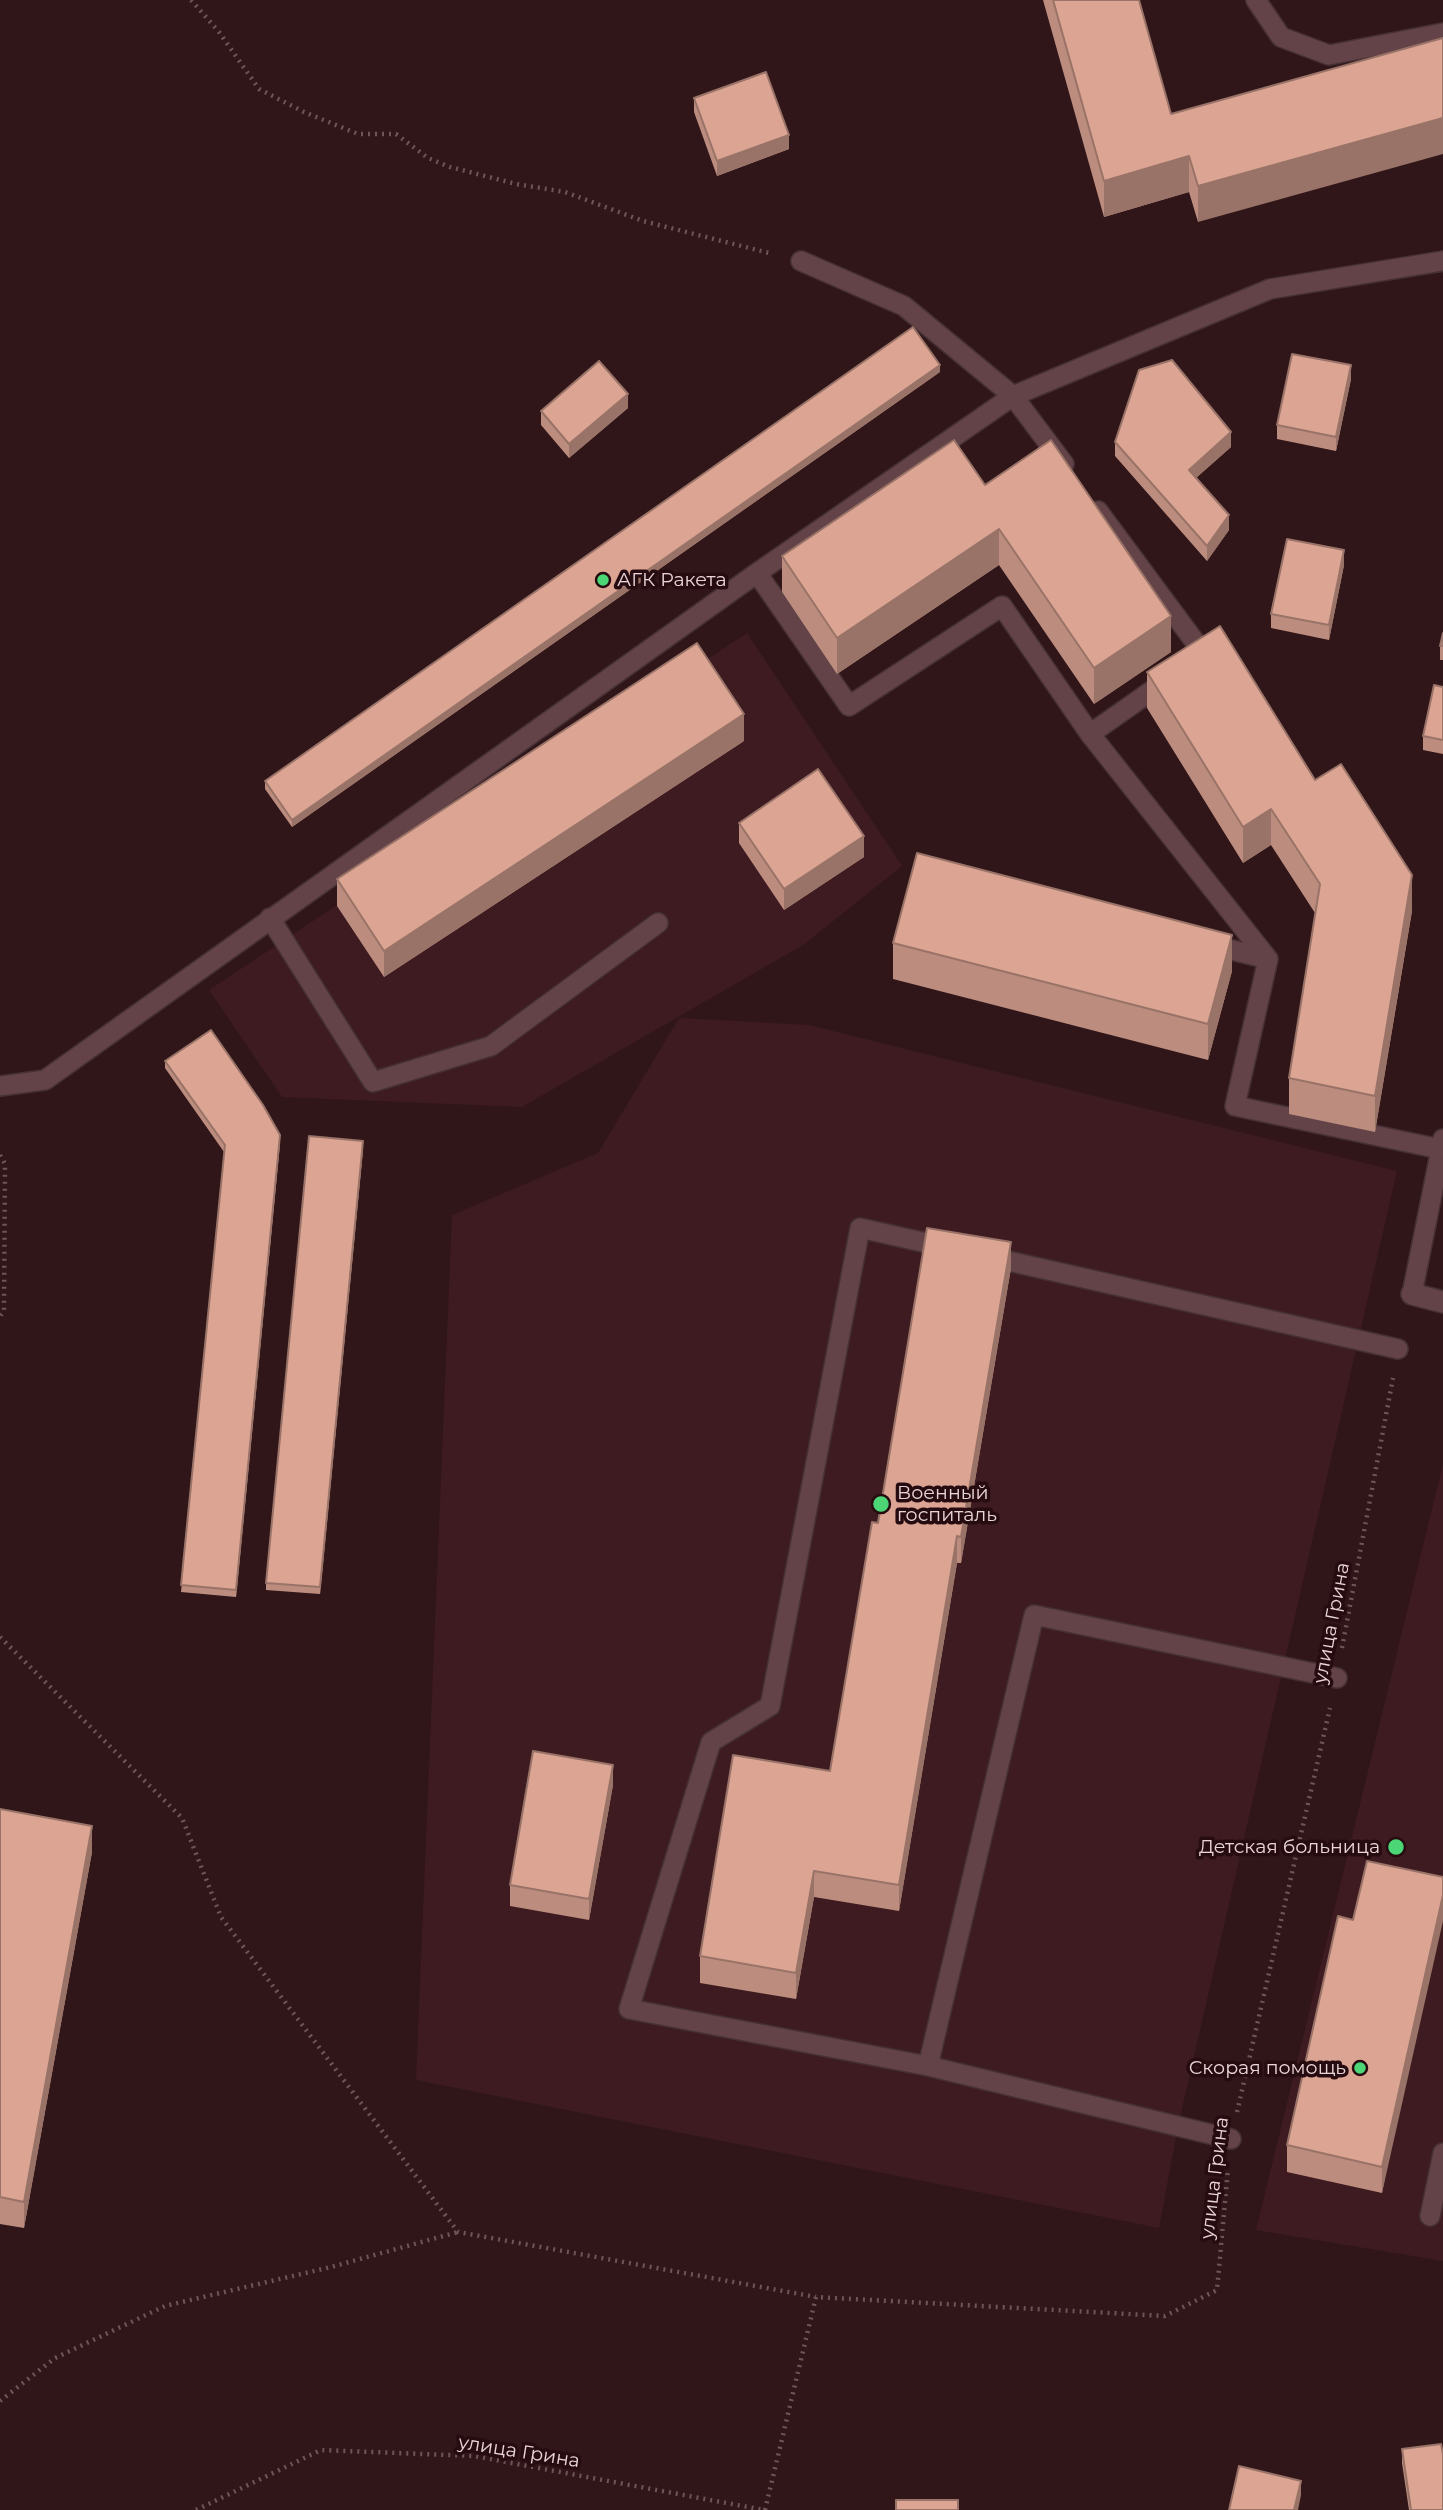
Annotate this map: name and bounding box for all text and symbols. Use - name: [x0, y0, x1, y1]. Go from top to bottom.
- place label: АГК Ракета: [617, 569, 727, 591]
- marker: АГК Ракета: [595, 572, 611, 588]
- place label: Военный госпиталь: [897, 1482, 997, 1526]
- marker: Военный госпиталь: [871, 1494, 891, 1514]
- street label: улица Грина: [1309, 1561, 1355, 1685]
- place label: Детская больница: [1199, 1836, 1380, 1858]
- marker: Детская больница: [1386, 1837, 1406, 1857]
- place label: Скорая помощь: [1189, 2057, 1346, 2079]
- marker: Скорая помощь: [1352, 2060, 1368, 2076]
- street label: улица Грина: [1196, 2116, 1234, 2240]
- street label: улица Грина: [457, 2431, 581, 2473]

